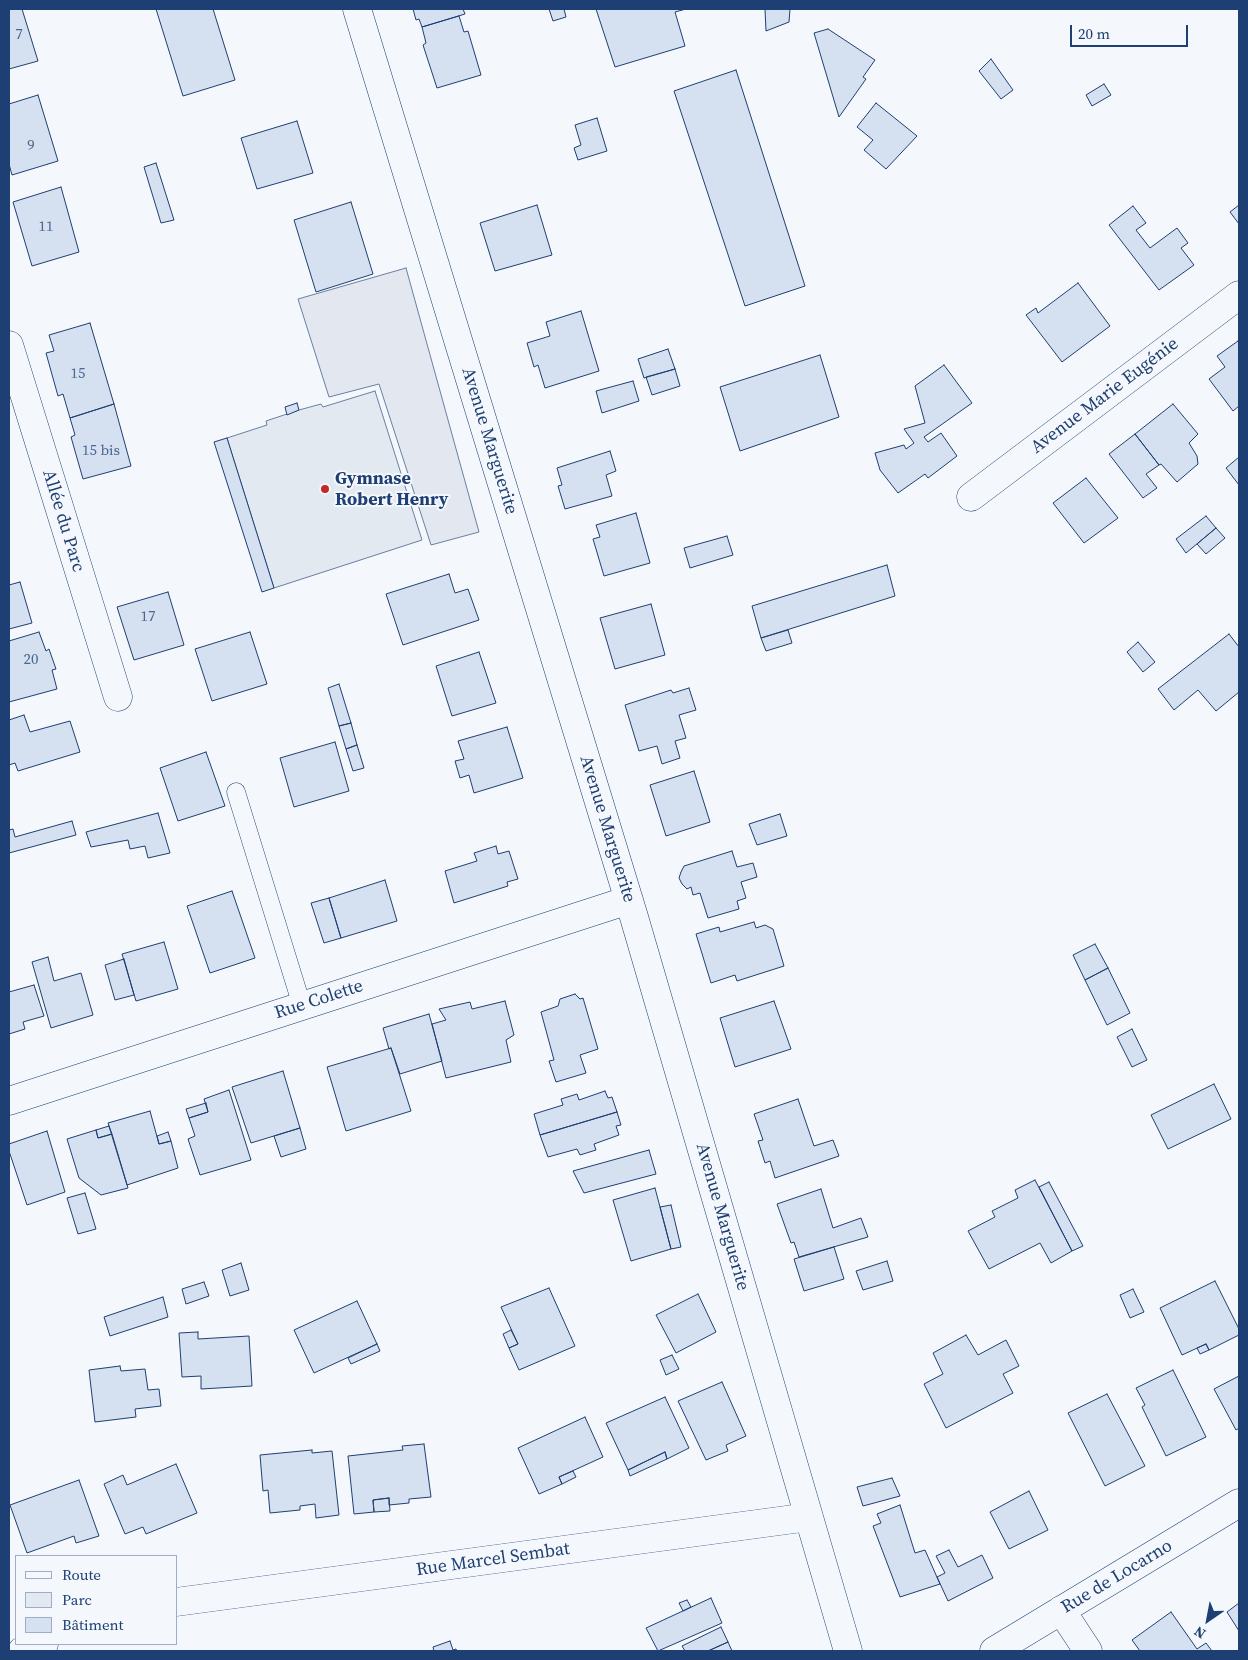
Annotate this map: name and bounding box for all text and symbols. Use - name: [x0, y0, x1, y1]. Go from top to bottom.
- scale bar: [1073, 15, 1190, 47]
- text: 20 m: [1078, 23, 1110, 44]
- house number: 7: [15, 26, 23, 44]
- house number: 9: [27, 137, 35, 155]
- house number: 11: [39, 218, 53, 236]
- street label: Avenue Marie Eugénie: [1027, 333, 1183, 459]
- house number: 15: [71, 365, 85, 383]
- street label: Avenue Marguerite: [456, 365, 522, 517]
- house number: 15 bis: [82, 442, 120, 460]
- street label: Allée du Parc: [37, 467, 89, 575]
- place label: Gymnase Robert Henry: [335, 468, 448, 510]
- marker: Gymnase Robert Henry: [319, 483, 331, 495]
- house number: 17: [141, 608, 155, 626]
- house number: 20: [24, 651, 38, 669]
- street label: Avenue Marguerite: [574, 753, 640, 905]
- street label: Rue Colette: [272, 976, 366, 1024]
- street label: Avenue Marguerite: [691, 1141, 753, 1293]
- street label: Rue de Locarno: [1058, 1535, 1176, 1619]
- street label: Rue Marcel Sembat: [415, 1539, 571, 1581]
- legend: [15, 1555, 178, 1645]
- text: Route: [62, 1564, 101, 1585]
- text: Parc: [62, 1589, 92, 1610]
- north arrow: [1183, 1595, 1233, 1645]
- text: Bâtiment: [62, 1614, 123, 1635]
- text: N: [1190, 1621, 1210, 1644]

